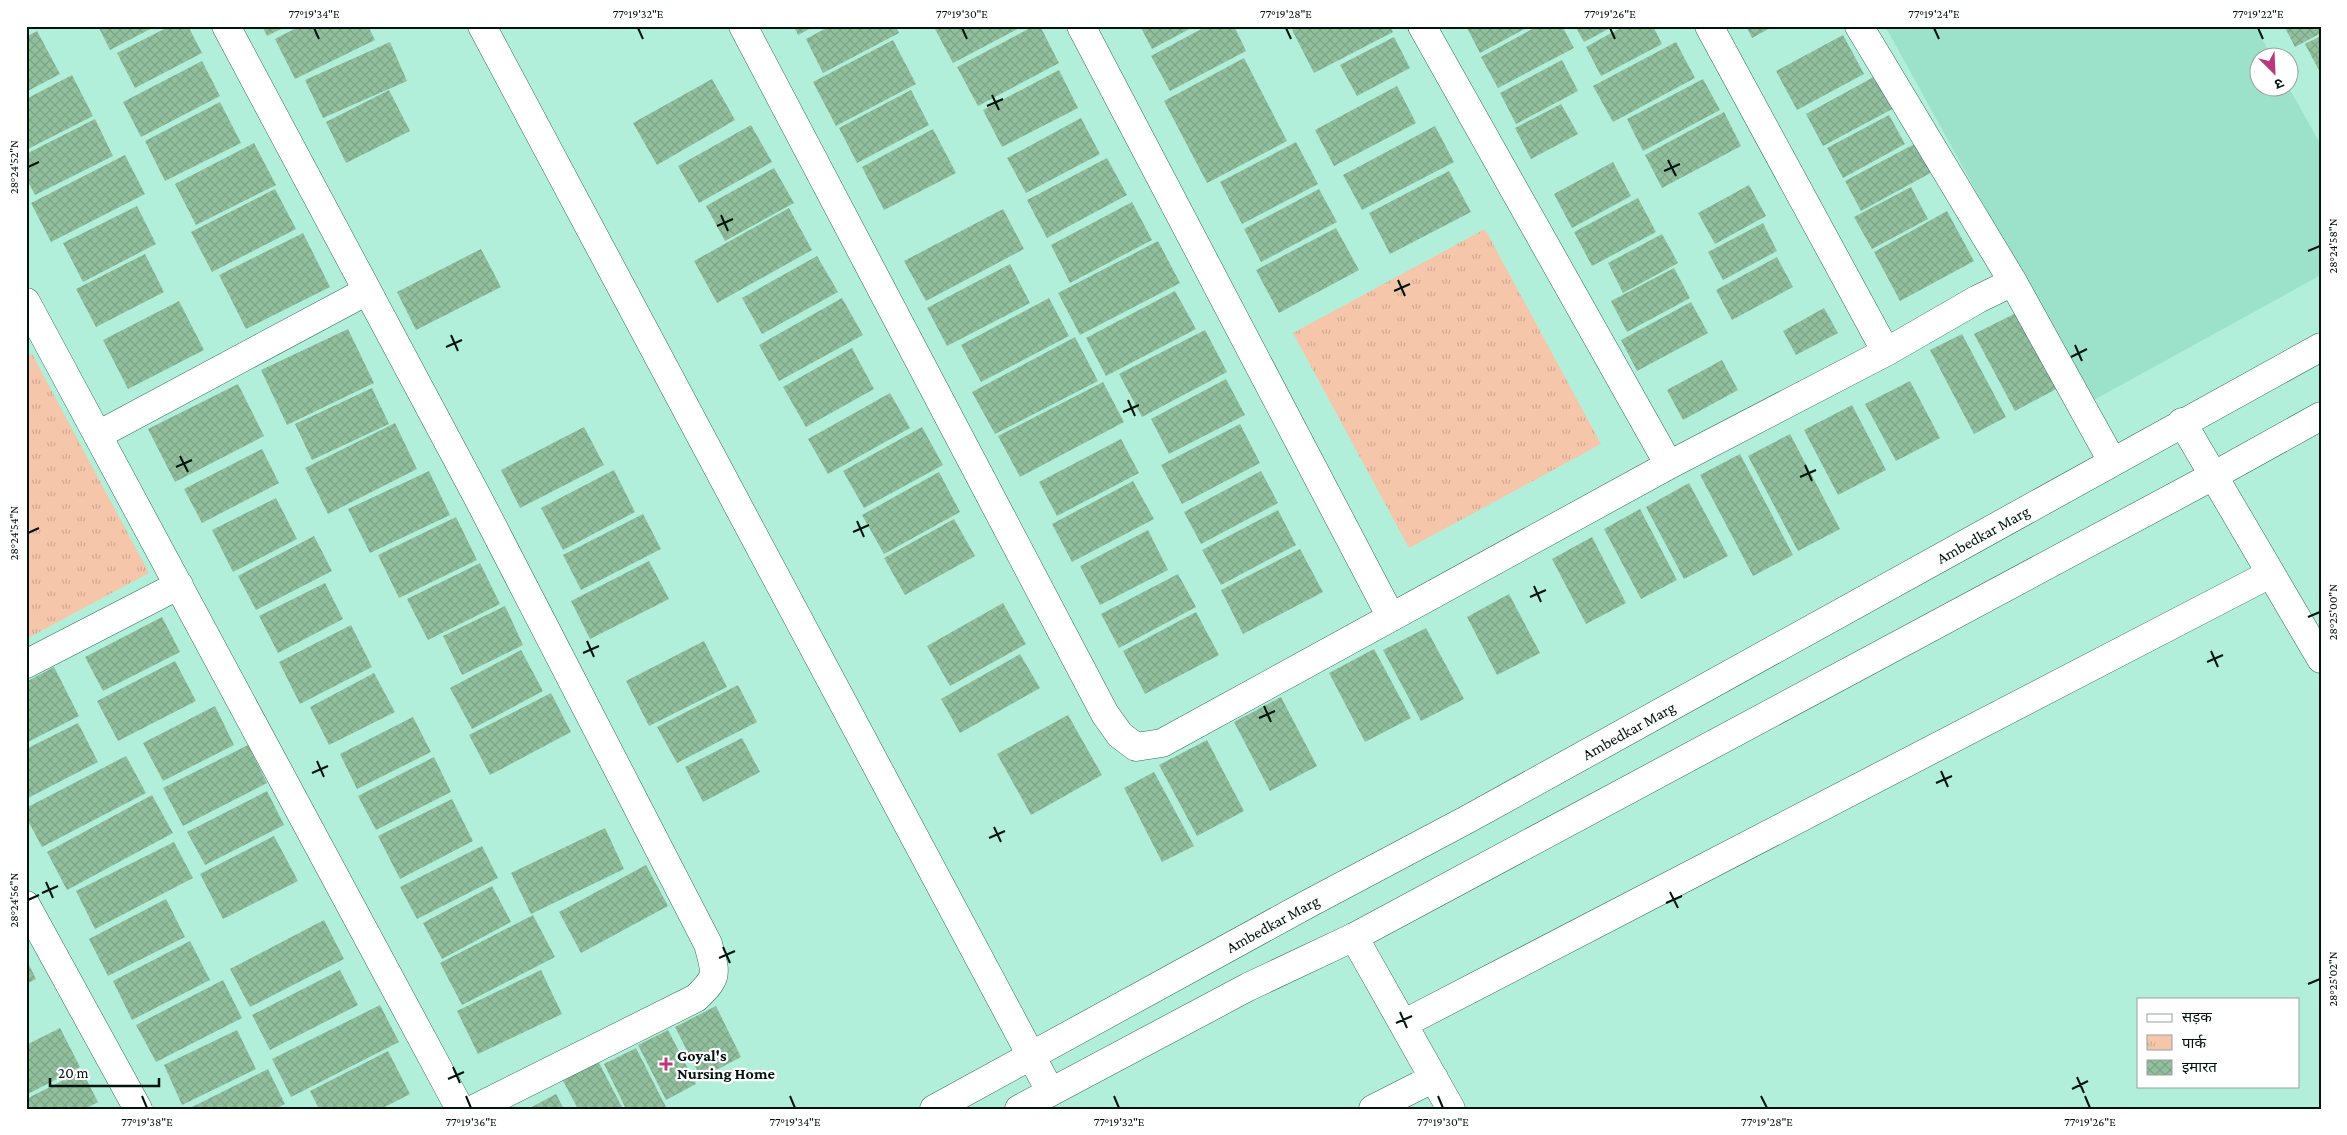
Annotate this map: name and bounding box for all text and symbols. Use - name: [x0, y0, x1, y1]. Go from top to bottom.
- text: 77°19'34"E: [289, 7, 340, 21]
- text: 77°19'32"E: [613, 7, 664, 21]
- text: 77°19'30"E: [936, 7, 988, 21]
- text: 77°19'28"E: [1260, 7, 1312, 21]
- text: 77°19'26"E: [1584, 7, 1636, 21]
- text: 77°19'24"E: [1908, 7, 1960, 21]
- text: 77°19'22"E: [2233, 7, 2284, 21]
- north arrow: [2250, 48, 2300, 98]
- text: उ: [2272, 75, 2286, 93]
- text: 28°24'52"N: [7, 140, 21, 194]
- text: 28°24'58"N: [2326, 218, 2340, 274]
- street label: Ambedkar Marg: [1934, 502, 2033, 567]
- text: 28°24'54"N: [7, 506, 21, 560]
- text: 28°25'00"N: [2326, 584, 2340, 640]
- street label: Ambedkar Marg: [1579, 698, 1678, 763]
- text: 28°24'56"N: [7, 873, 21, 927]
- street label: Ambedkar Marg: [1223, 891, 1322, 956]
- text: 28°25'02"N: [2326, 951, 2340, 1007]
- legend: [2137, 998, 2300, 1088]
- text: सड़क: [2182, 1009, 2212, 1025]
- text: पार्क: [2182, 1034, 2206, 1051]
- place label: Goyal's Nursing Home: [677, 1047, 775, 1082]
- scale bar: [50, 1055, 159, 1087]
- marker: Goyal's Nursing Home: [659, 1057, 673, 1071]
- text: इमारत: [2182, 1059, 2217, 1075]
- text: 20 m: [58, 1065, 89, 1081]
- text: 77°19'38"E: [121, 1115, 173, 1129]
- text: 77°19'36"E: [445, 1115, 497, 1129]
- text: 77°19'34"E: [770, 1115, 821, 1129]
- text: 77°19'32"E: [1094, 1115, 1145, 1129]
- text: 77°19'30"E: [1417, 1115, 1469, 1129]
- text: 77°19'28"E: [1741, 1115, 1793, 1129]
- text: 77°19'26"E: [2064, 1115, 2116, 1129]

